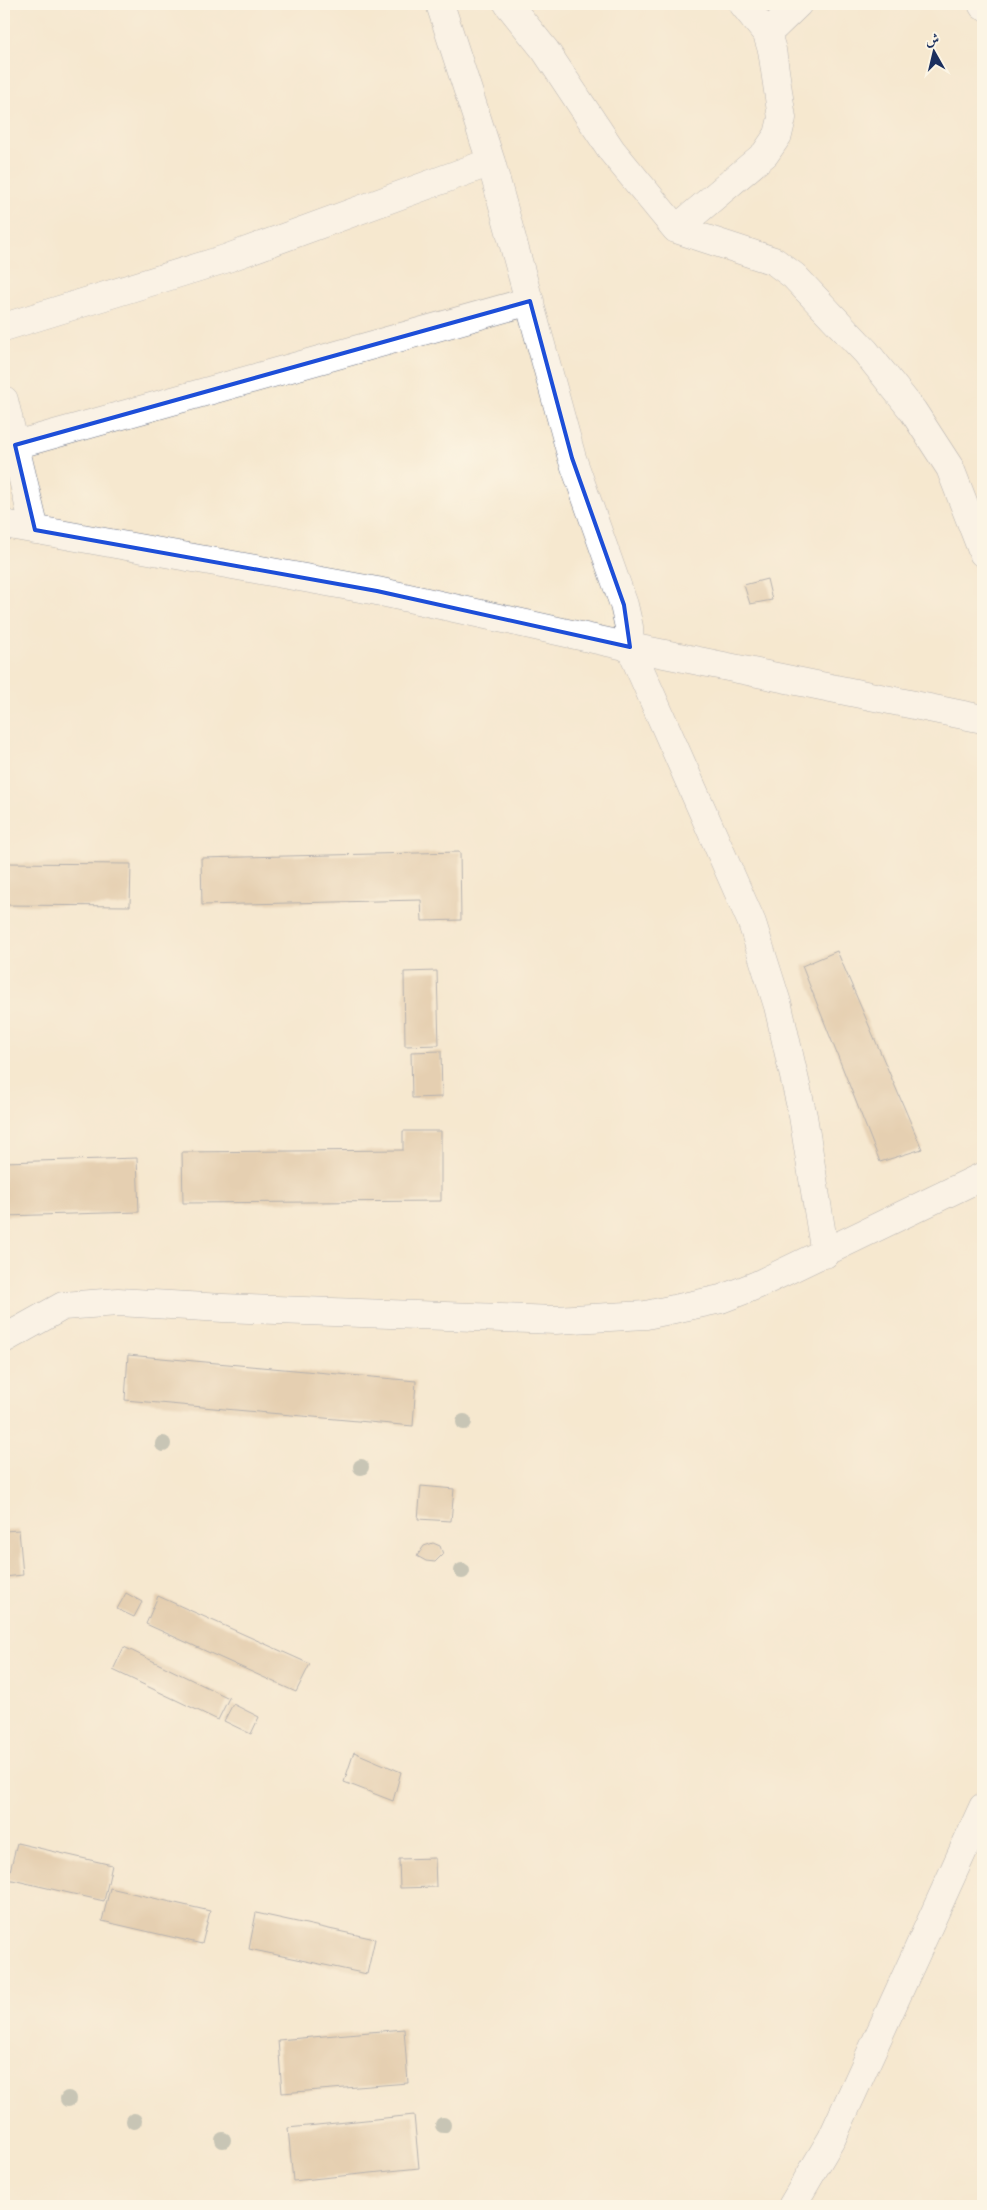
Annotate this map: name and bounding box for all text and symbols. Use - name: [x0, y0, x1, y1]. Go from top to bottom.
- north arrow: [910, 28, 960, 78]
- text: ش: [924, 28, 941, 50]

